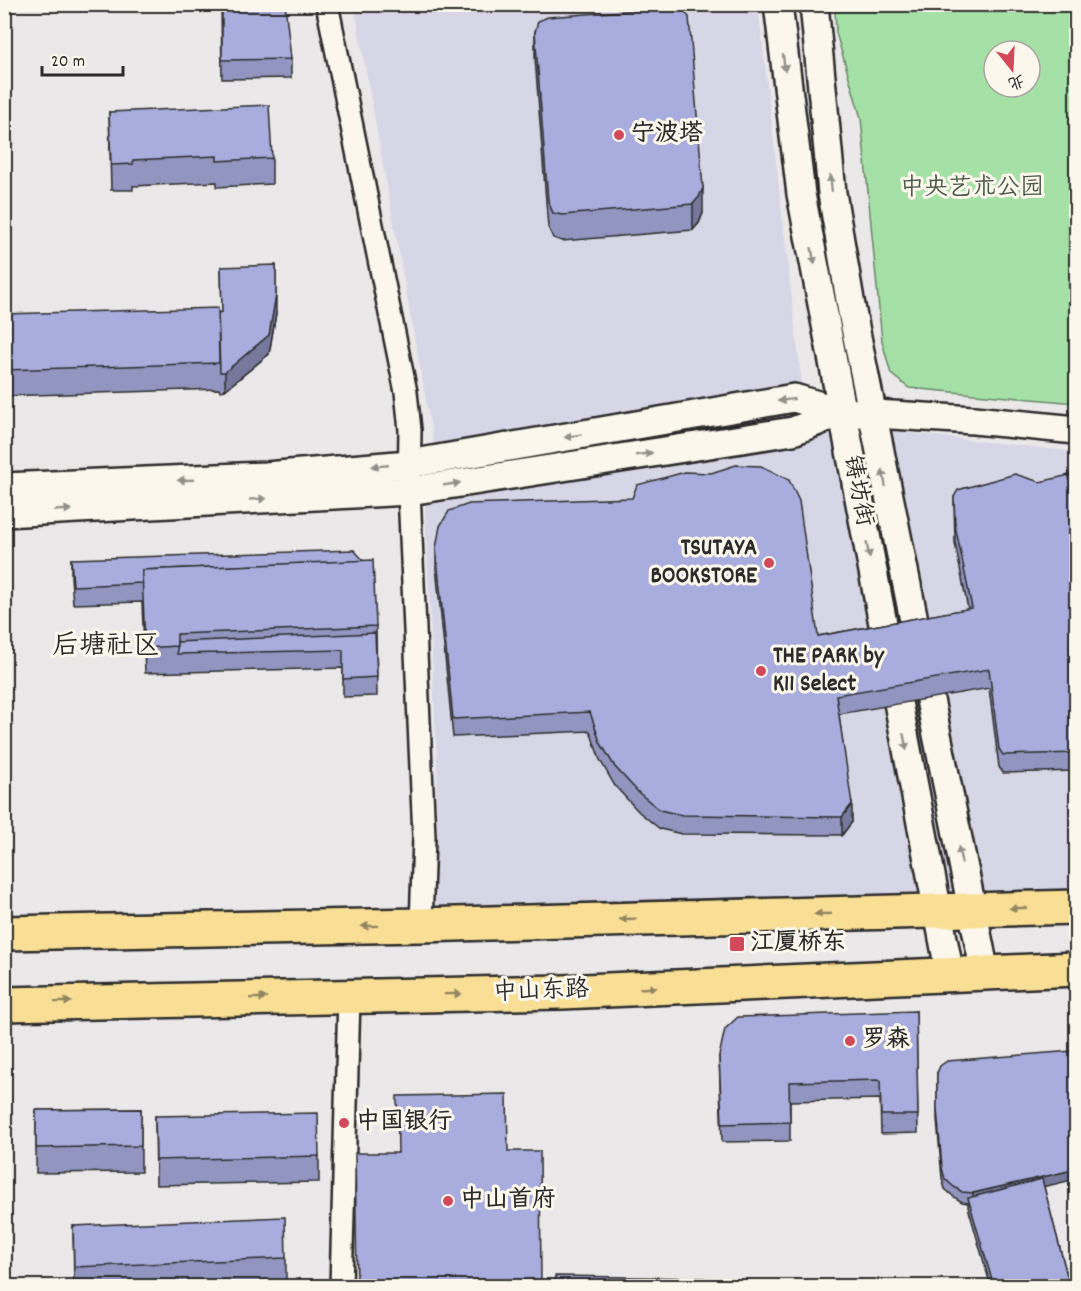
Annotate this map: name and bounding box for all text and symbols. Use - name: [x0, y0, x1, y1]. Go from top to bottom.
- scale bar: [42, 39, 123, 77]
- north arrow: [982, 39, 1042, 99]
- text: 20 m: [51, 50, 85, 75]
- one-way arrow: [779, 53, 789, 72]
- text: 北: [1005, 67, 1027, 94]
- place label: 宁波塔: [631, 118, 703, 152]
- marker: 宁波塔: [612, 128, 626, 142]
- park label: 中央艺术公园: [900, 172, 1044, 206]
- one-way arrow: [826, 173, 836, 192]
- one-way arrow: [809, 246, 818, 265]
- one-way arrow: [776, 395, 795, 404]
- one-way arrow: [563, 432, 582, 441]
- one-way arrow: [635, 449, 654, 458]
- street label: 铸坊街: [833, 452, 881, 530]
- one-way arrow: [371, 461, 390, 471]
- one-way arrow: [879, 468, 888, 487]
- one-way arrow: [176, 475, 195, 484]
- one-way arrow: [442, 479, 461, 488]
- one-way arrow: [248, 495, 267, 504]
- one-way arrow: [53, 505, 72, 515]
- place label: TSUTAYA BOOKSTORE: [650, 532, 758, 594]
- one-way arrow: [864, 541, 873, 560]
- marker: TSUTAYA BOOKSTORE: [762, 556, 776, 570]
- district label: 后塘社区: [52, 628, 160, 667]
- place label: THE PARK by K11 Select: [773, 640, 885, 702]
- marker: THE PARK by K11 Select: [754, 664, 768, 678]
- one-way arrow: [901, 732, 910, 751]
- one-way arrow: [955, 845, 964, 864]
- one-way arrow: [1009, 904, 1028, 913]
- one-way arrow: [814, 909, 833, 918]
- one-way arrow: [619, 914, 638, 924]
- one-way arrow: [361, 921, 380, 931]
- place label: 江厦桥东: [750, 927, 846, 961]
- marker: 江厦桥东: [728, 935, 746, 953]
- street label: 中山东路: [492, 973, 590, 1011]
- one-way arrow: [638, 984, 657, 993]
- one-way arrow: [443, 990, 462, 999]
- one-way arrow: [248, 993, 267, 1003]
- one-way arrow: [53, 998, 72, 1007]
- place label: 罗森: [862, 1024, 910, 1058]
- marker: 罗森: [843, 1034, 857, 1048]
- place label: 中国银行: [356, 1106, 452, 1140]
- marker: 中国银行: [337, 1116, 351, 1130]
- place label: 中山首府: [460, 1184, 556, 1218]
- marker: 中山首府: [441, 1194, 455, 1208]

